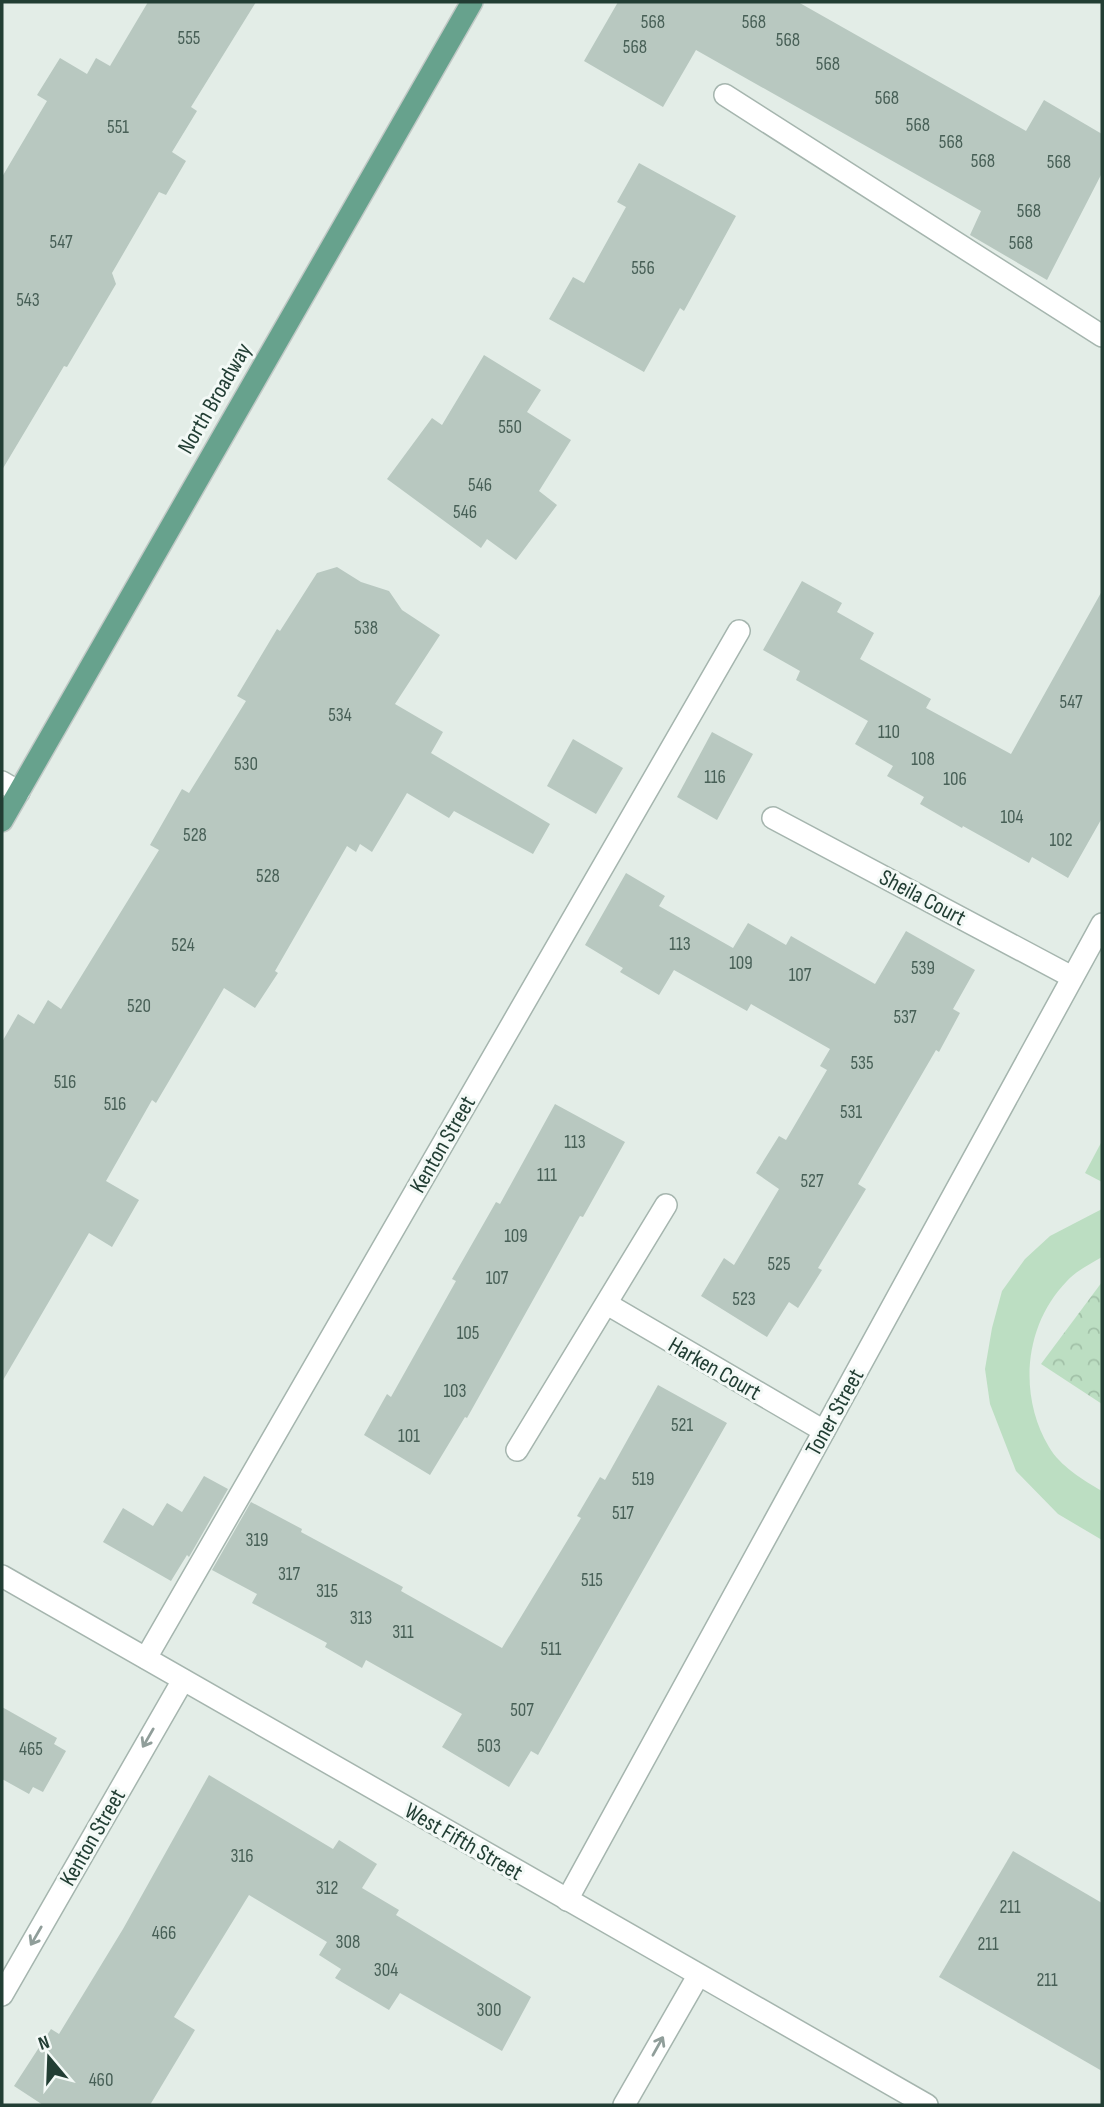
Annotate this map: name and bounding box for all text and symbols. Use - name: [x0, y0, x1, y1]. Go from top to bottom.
- house number: 568: [641, 11, 665, 34]
- house number: 568: [742, 11, 766, 34]
- house number: 555: [178, 27, 200, 50]
- house number: 568: [776, 29, 800, 52]
- house number: 568: [623, 36, 647, 59]
- house number: 568: [816, 53, 840, 76]
- house number: 568: [875, 87, 899, 110]
- house number: 568: [906, 114, 930, 137]
- house number: 551: [107, 116, 129, 139]
- house number: 568: [939, 131, 963, 154]
- house number: 568: [971, 150, 995, 173]
- house number: 568: [1047, 151, 1071, 174]
- house number: 568: [1017, 200, 1041, 223]
- house number: 547: [49, 231, 73, 254]
- house number: 568: [1009, 232, 1033, 255]
- house number: 556: [631, 257, 655, 280]
- house number: 543: [16, 289, 40, 312]
- street label: North Broadway: [172, 338, 258, 459]
- house number: 550: [498, 416, 522, 439]
- house number: 546: [468, 474, 492, 497]
- house number: 546: [453, 501, 477, 524]
- house number: 538: [354, 617, 378, 640]
- house number: 547: [1059, 691, 1083, 714]
- house number: 534: [328, 704, 352, 727]
- house number: 110: [878, 721, 900, 744]
- house number: 108: [911, 748, 935, 771]
- house number: 530: [234, 753, 258, 776]
- house number: 116: [704, 766, 726, 789]
- house number: 106: [943, 768, 967, 791]
- house number: 104: [1000, 806, 1024, 829]
- house number: 528: [183, 824, 207, 847]
- house number: 102: [1050, 829, 1072, 852]
- street label: Sheila Court: [874, 863, 971, 932]
- house number: 528: [256, 865, 280, 888]
- house number: 113: [669, 933, 691, 956]
- house number: 524: [171, 934, 195, 957]
- house number: 109: [729, 952, 753, 975]
- house number: 539: [911, 957, 935, 980]
- house number: 107: [789, 964, 812, 987]
- house number: 520: [127, 995, 151, 1018]
- house number: 537: [893, 1006, 917, 1029]
- house number: 535: [850, 1052, 874, 1075]
- house number: 516: [54, 1071, 76, 1094]
- street label: Kenton Street: [404, 1091, 482, 1198]
- house number: 516: [104, 1093, 126, 1116]
- house number: 531: [840, 1101, 862, 1124]
- house number: 113: [564, 1131, 586, 1154]
- house number: 111: [537, 1164, 557, 1187]
- house number: 527: [800, 1170, 824, 1193]
- house number: 109: [504, 1225, 528, 1248]
- house number: 525: [767, 1253, 791, 1276]
- house number: 107: [486, 1267, 509, 1290]
- house number: 523: [732, 1288, 756, 1311]
- house number: 105: [457, 1322, 479, 1345]
- street label: Harken Court: [663, 1331, 766, 1407]
- street label: Toner Street: [800, 1364, 870, 1461]
- house number: 103: [443, 1380, 467, 1403]
- house number: 521: [671, 1414, 693, 1437]
- house number: 101: [398, 1425, 420, 1448]
- house number: 519: [632, 1468, 654, 1491]
- house number: 517: [612, 1502, 634, 1525]
- house number: 319: [245, 1529, 269, 1552]
- house number: 317: [278, 1563, 300, 1586]
- house number: 515: [581, 1569, 603, 1592]
- house number: 315: [316, 1580, 338, 1603]
- house number: 313: [350, 1607, 372, 1630]
- house number: 311: [392, 1621, 414, 1644]
- house number: 511: [541, 1638, 562, 1661]
- house number: 507: [510, 1699, 534, 1722]
- one-way arrow: [141, 1728, 155, 1748]
- house number: 503: [477, 1735, 501, 1758]
- house number: 465: [19, 1738, 43, 1761]
- street label: Kenton Street: [54, 1784, 132, 1891]
- street label: West Fifth Street: [399, 1797, 528, 1887]
- house number: 316: [231, 1845, 253, 1868]
- house number: 312: [316, 1877, 338, 1900]
- house number: 211: [999, 1896, 1021, 1919]
- house number: 466: [152, 1922, 176, 1945]
- one-way arrow: [28, 1926, 42, 1946]
- house number: 308: [336, 1931, 360, 1954]
- house number: 211: [977, 1933, 999, 1956]
- house number: 304: [374, 1959, 398, 1982]
- house number: 211: [1036, 1969, 1058, 1992]
- house number: 300: [477, 1999, 501, 2022]
- north arrow: [14, 2023, 84, 2093]
- text: N: [35, 2031, 52, 2056]
- one-way arrow: [651, 2036, 665, 2056]
- house number: 460: [89, 2069, 113, 2092]

